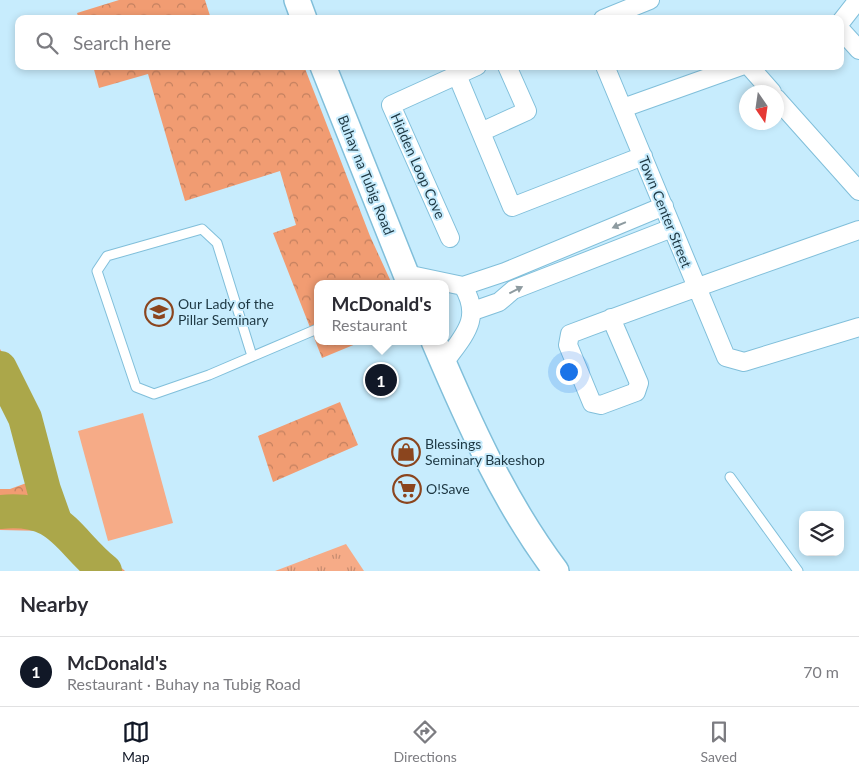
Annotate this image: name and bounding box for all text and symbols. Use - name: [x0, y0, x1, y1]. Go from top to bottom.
- search box: [15, 15, 844, 70]
- icon: search: [33, 29, 61, 57]
- text: Search here: [73, 31, 171, 54]
- north arrow: [739, 85, 784, 130]
- street label: Hidden Loop Cove: [388, 110, 449, 221]
- street label: Buhay na Tubig Road: [335, 113, 398, 237]
- street label: Town Center Street: [635, 154, 696, 270]
- one-way arrow: [611, 221, 626, 229]
- popup: [314, 280, 449, 345]
- one-way arrow: [509, 286, 524, 294]
- text: McDonald's: [331, 292, 432, 315]
- place label: Our Lady of the Pillar Seminary: [178, 295, 274, 328]
- school or university icon: Our Lady of the Pillar Seminary: [144, 297, 174, 327]
- text: Restaurant: [331, 315, 407, 334]
- your location: [556, 359, 582, 385]
- pin: 1: [365, 361, 397, 399]
- place label: Blessings Seminary Bakeshop: [425, 435, 545, 468]
- shop icon: Blessings Seminary Bakeshop: [391, 437, 421, 467]
- supermarket icon: O!Save: [392, 474, 422, 504]
- place label: O!Save: [426, 480, 470, 497]
- map controls: [799, 511, 844, 556]
- button: layers: [799, 511, 844, 556]
- text: Nearby: [20, 591, 88, 616]
- text: McDonald's: [67, 651, 167, 674]
- text: 1: [31, 662, 41, 681]
- text: 70 m: [803, 662, 839, 681]
- text: Restaurant · Buhay na Tubig Road: [67, 674, 301, 693]
- tab: Map: [122, 718, 150, 765]
- tab: Directions: [394, 718, 457, 765]
- tab: Saved: [701, 718, 737, 765]

